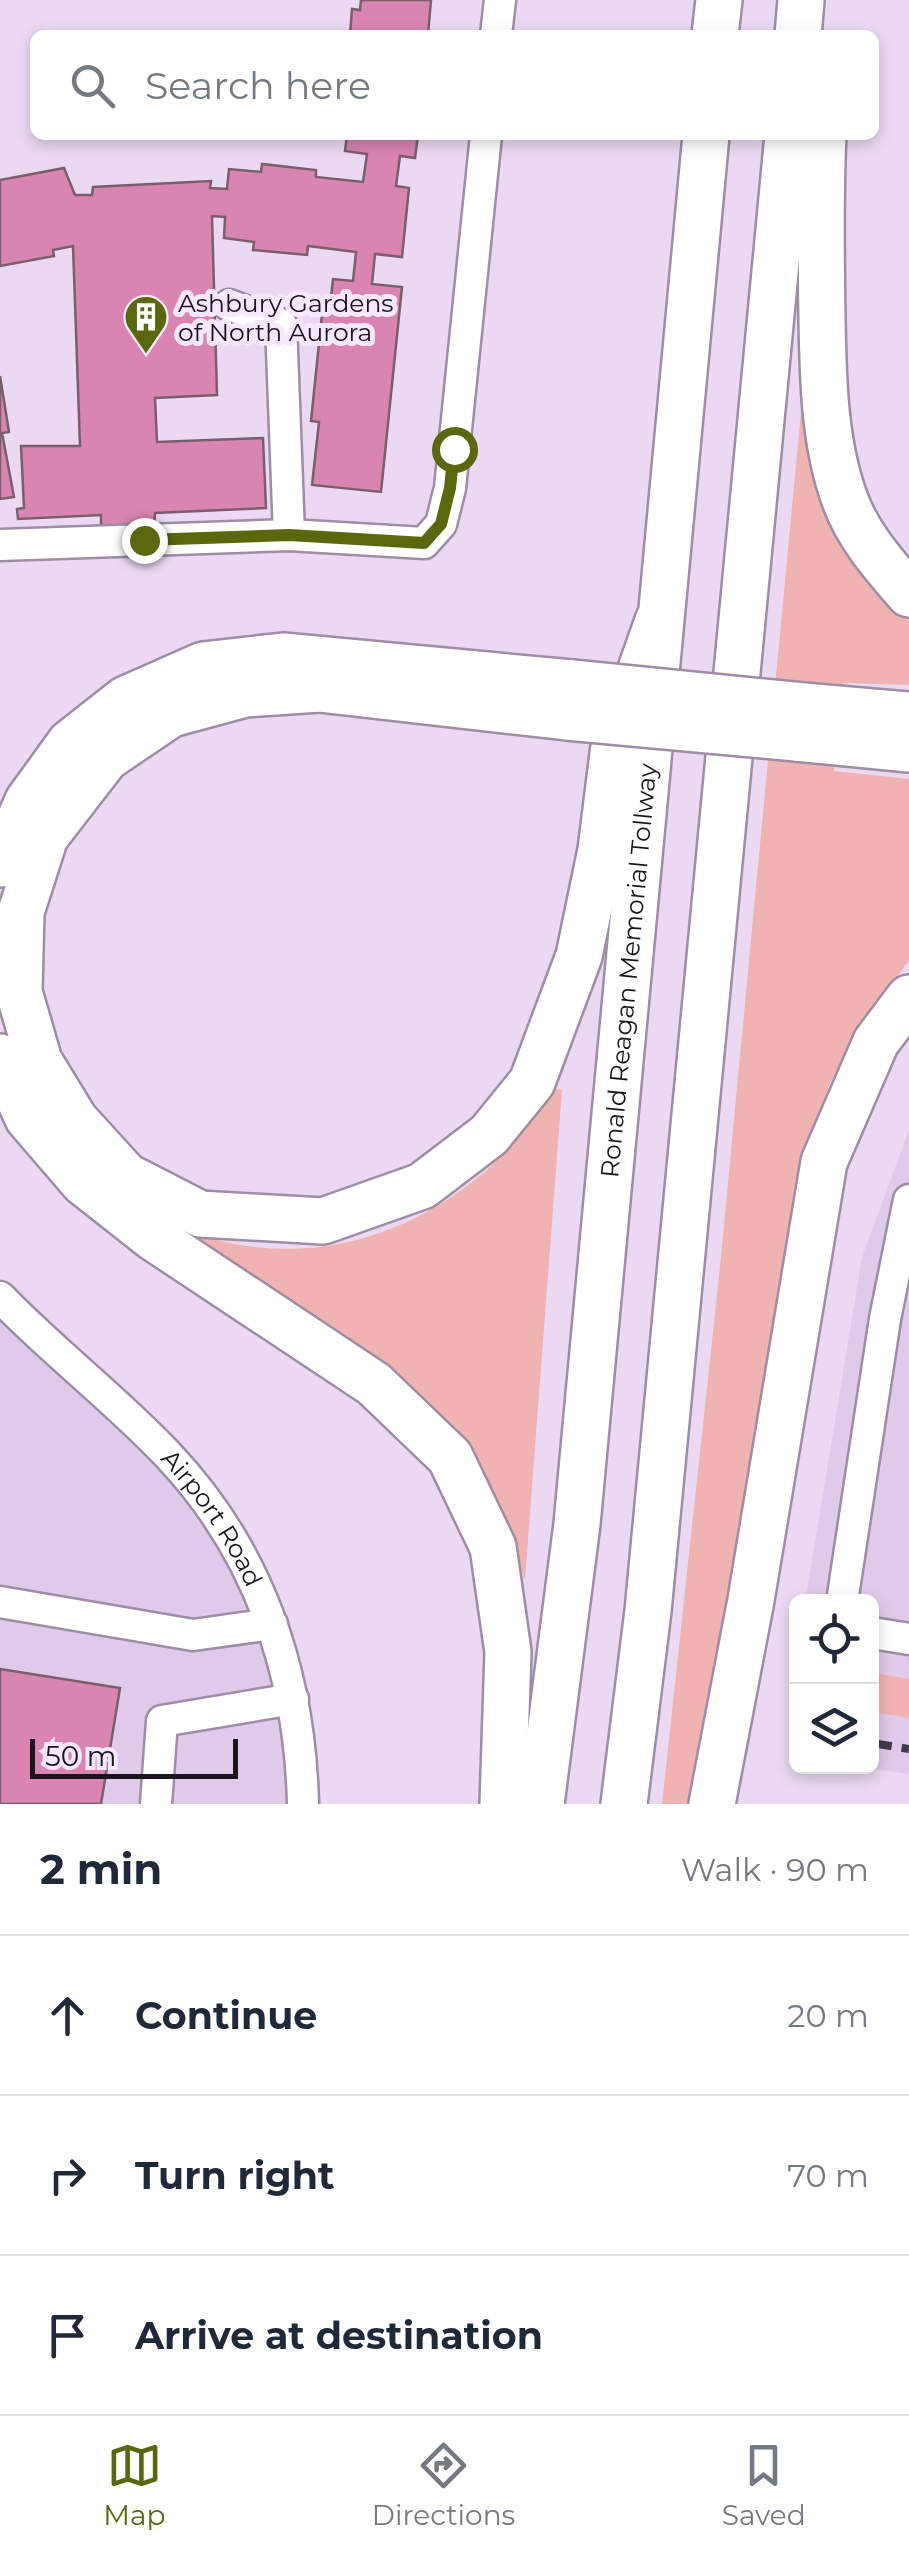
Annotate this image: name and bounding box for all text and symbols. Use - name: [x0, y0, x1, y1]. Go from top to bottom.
- search box: [30, 30, 879, 140]
- icon: search: [65, 58, 120, 113]
- text: Search here: [145, 62, 371, 109]
- place label: Ashbury Gardens of North Aurora: [178, 288, 394, 347]
- building icon: Ashbury Gardens of North Aurora: [123, 294, 169, 355]
- route start: [432, 427, 478, 473]
- route end: [122, 518, 168, 564]
- street label: Ronald Reagan Memorial Tollway: [594, 762, 663, 1179]
- street label: Airport Road: [155, 1443, 269, 1591]
- map controls: [789, 1594, 879, 1774]
- button: locate: [789, 1594, 879, 1684]
- button: layers: [789, 1684, 879, 1774]
- scale bar: [30, 1734, 238, 1778]
- text: 50 m: [45, 1739, 116, 1773]
- text: 2 min: [40, 1843, 162, 1895]
- text: Walk · 90 m: [681, 1850, 869, 1889]
- icon: ahead: [40, 1988, 95, 2043]
- text: Continue: [135, 1992, 317, 2039]
- text: 20 m: [787, 1996, 869, 2035]
- icon: right: [40, 2148, 95, 2203]
- text: Turn right: [135, 2152, 334, 2199]
- text: 70 m: [787, 2156, 869, 2195]
- icon: arrive: [40, 2308, 95, 2363]
- text: Arrive at destination: [135, 2312, 543, 2359]
- tab: Map: [103, 2438, 165, 2532]
- tab: Directions: [372, 2438, 515, 2532]
- tab: Saved: [722, 2438, 806, 2532]

